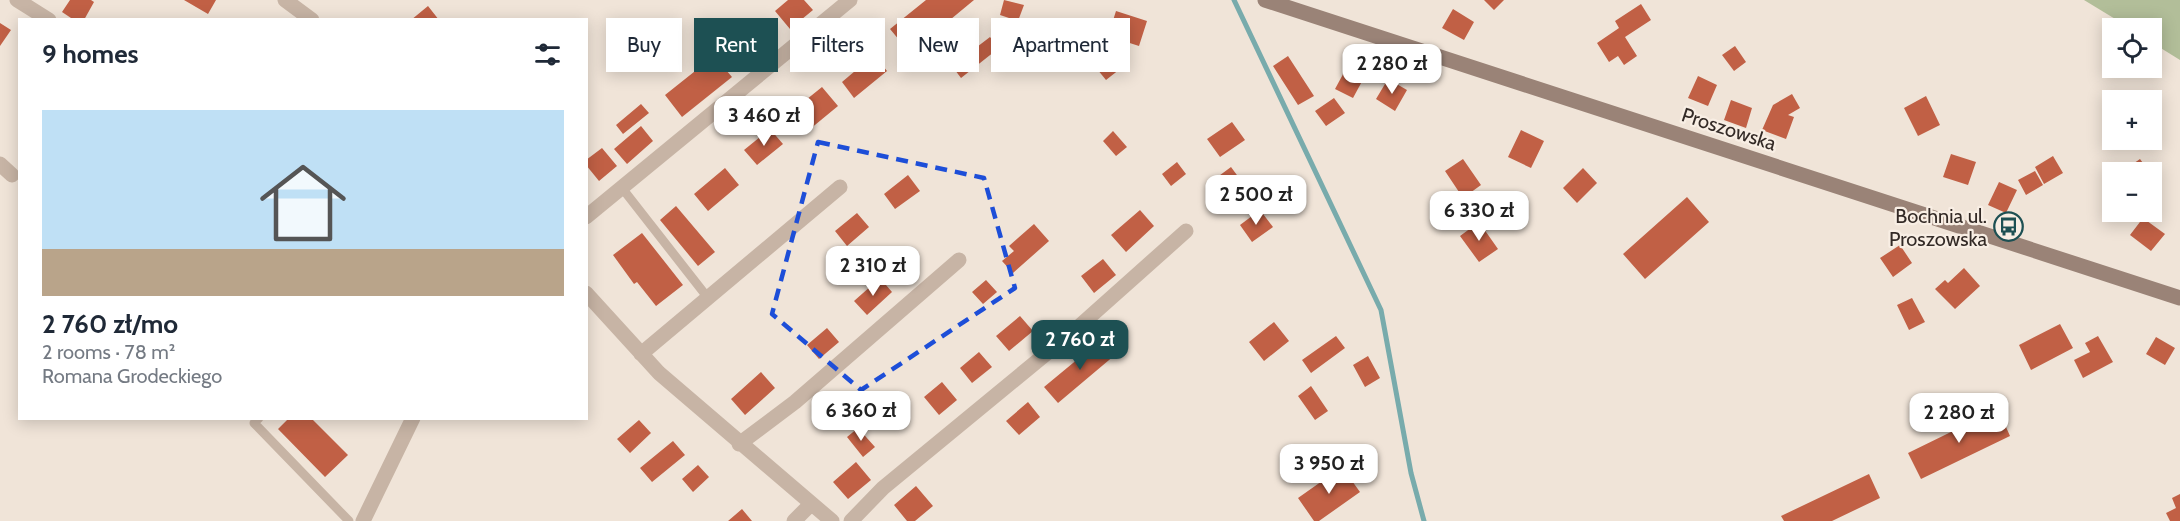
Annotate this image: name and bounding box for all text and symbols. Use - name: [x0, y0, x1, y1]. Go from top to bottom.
- chip: Buy: [606, 18, 682, 72]
- chip: Rent: [694, 18, 778, 72]
- chip: Filters: [790, 18, 885, 72]
- chip: New: [897, 18, 979, 72]
- chip: Apartment: [991, 18, 1130, 72]
- map controls: [2102, 18, 2162, 222]
- button: locate: [2102, 18, 2162, 78]
- text: 9 homes: [42, 38, 139, 70]
- icon: filters: [531, 38, 564, 71]
- pin: 2 280 zł: [1330, 44, 1454, 95]
- text: 2 280 zł: [1357, 51, 1427, 75]
- button: +: [2102, 90, 2162, 150]
- pin: 3 460 zł: [702, 96, 826, 147]
- street label: Proszowska: [1679, 102, 1780, 156]
- text: 3 460 zł: [728, 103, 800, 127]
- icon: home: [249, 149, 357, 257]
- button: −: [2102, 162, 2162, 222]
- pin: 2 500 zł: [1194, 175, 1318, 226]
- text: 2 500 zł: [1219, 182, 1293, 206]
- pin: 6 330 zł: [1417, 191, 1541, 242]
- text: 6 330 zł: [1444, 198, 1514, 222]
- place label: Bochnia ul. Proszowska: [1889, 204, 1987, 251]
- bus stop icon: Bochnia ul. Proszowska: [1992, 211, 2024, 243]
- pin: 2 310 zł: [811, 246, 935, 297]
- text: 2 310 zł: [840, 253, 906, 277]
- text: 2 760 zł/mo: [42, 308, 178, 340]
- pin: 2 760 zł: [1018, 320, 1142, 371]
- text: 2 760 zł: [1045, 327, 1115, 351]
- text: 2 rooms · 78 m²: [42, 340, 175, 364]
- text: Romana Grodeckiego: [42, 364, 222, 388]
- pin: 6 360 zł: [799, 391, 923, 442]
- pin: 2 280 zł: [1897, 393, 2021, 444]
- text: 6 360 zł: [826, 398, 896, 422]
- text: 2 280 zł: [1924, 400, 1994, 424]
- pin: 3 950 zł: [1267, 444, 1391, 495]
- text: 3 950 zł: [1294, 451, 1364, 475]

